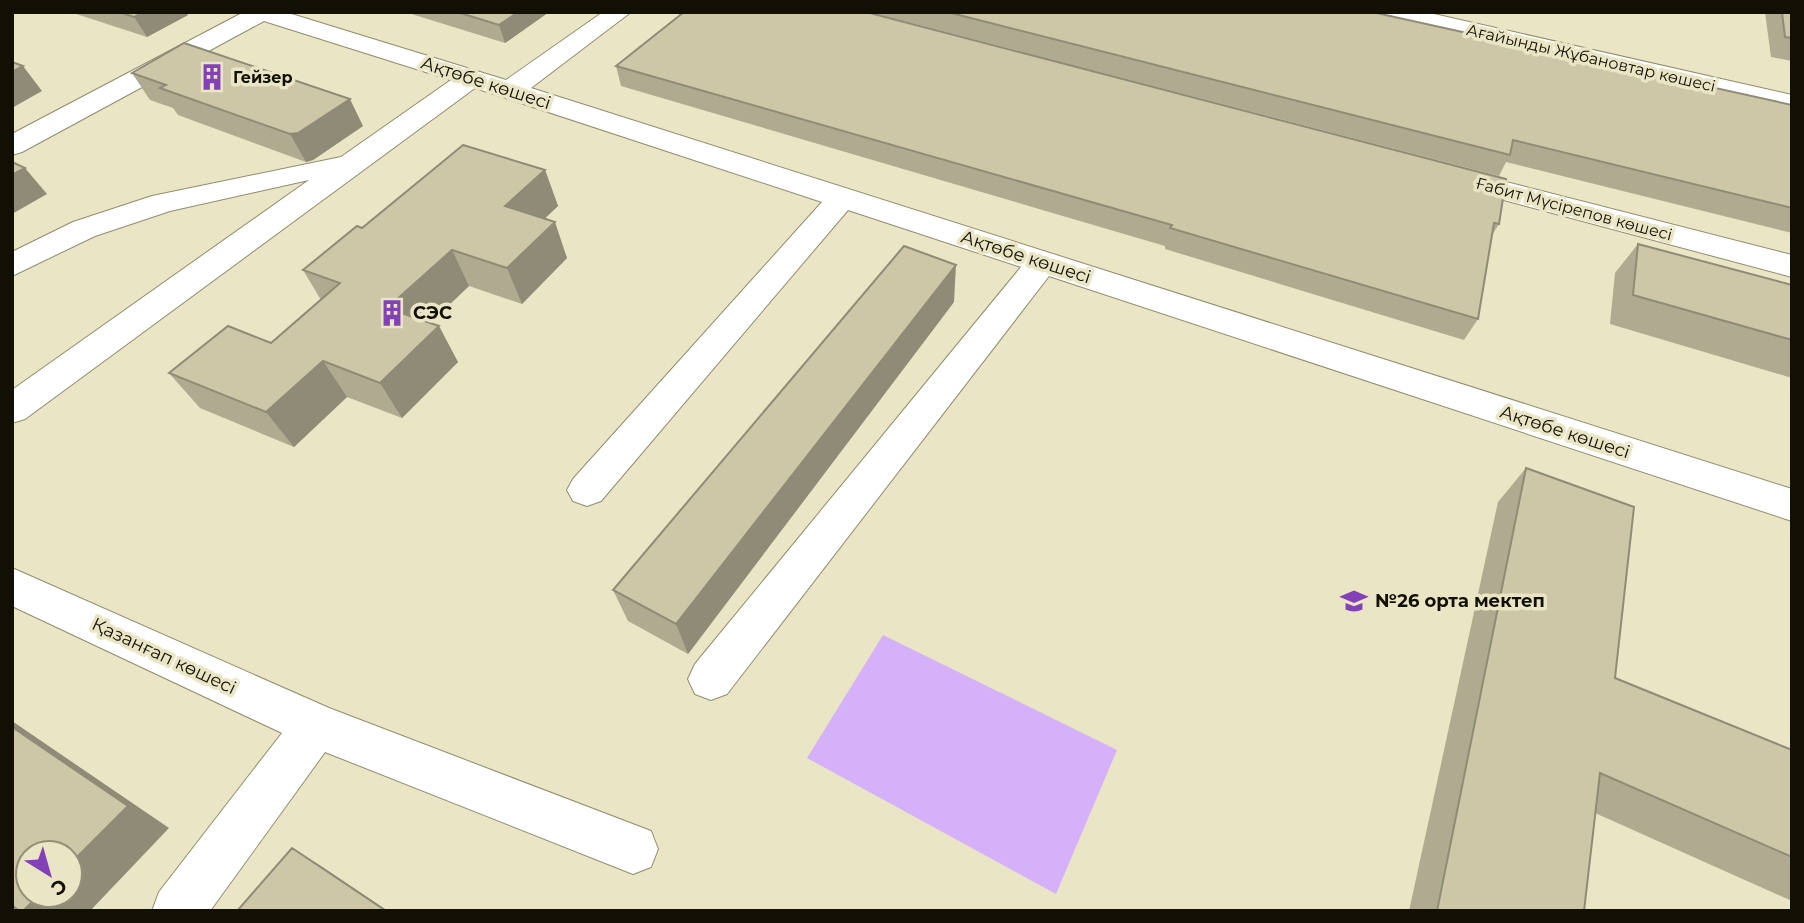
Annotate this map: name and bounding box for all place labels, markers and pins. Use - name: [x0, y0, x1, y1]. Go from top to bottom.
- building icon: Гейзер: [197, 62, 227, 92]
- place label: Гейзер: [233, 68, 293, 87]
- building icon: СЭС: [377, 298, 407, 328]
- place label: СЭС: [413, 302, 452, 324]
- school or university icon: №26 орта мектеп: [1339, 586, 1369, 616]
- place label: №26 орта мектеп: [1375, 590, 1545, 612]

